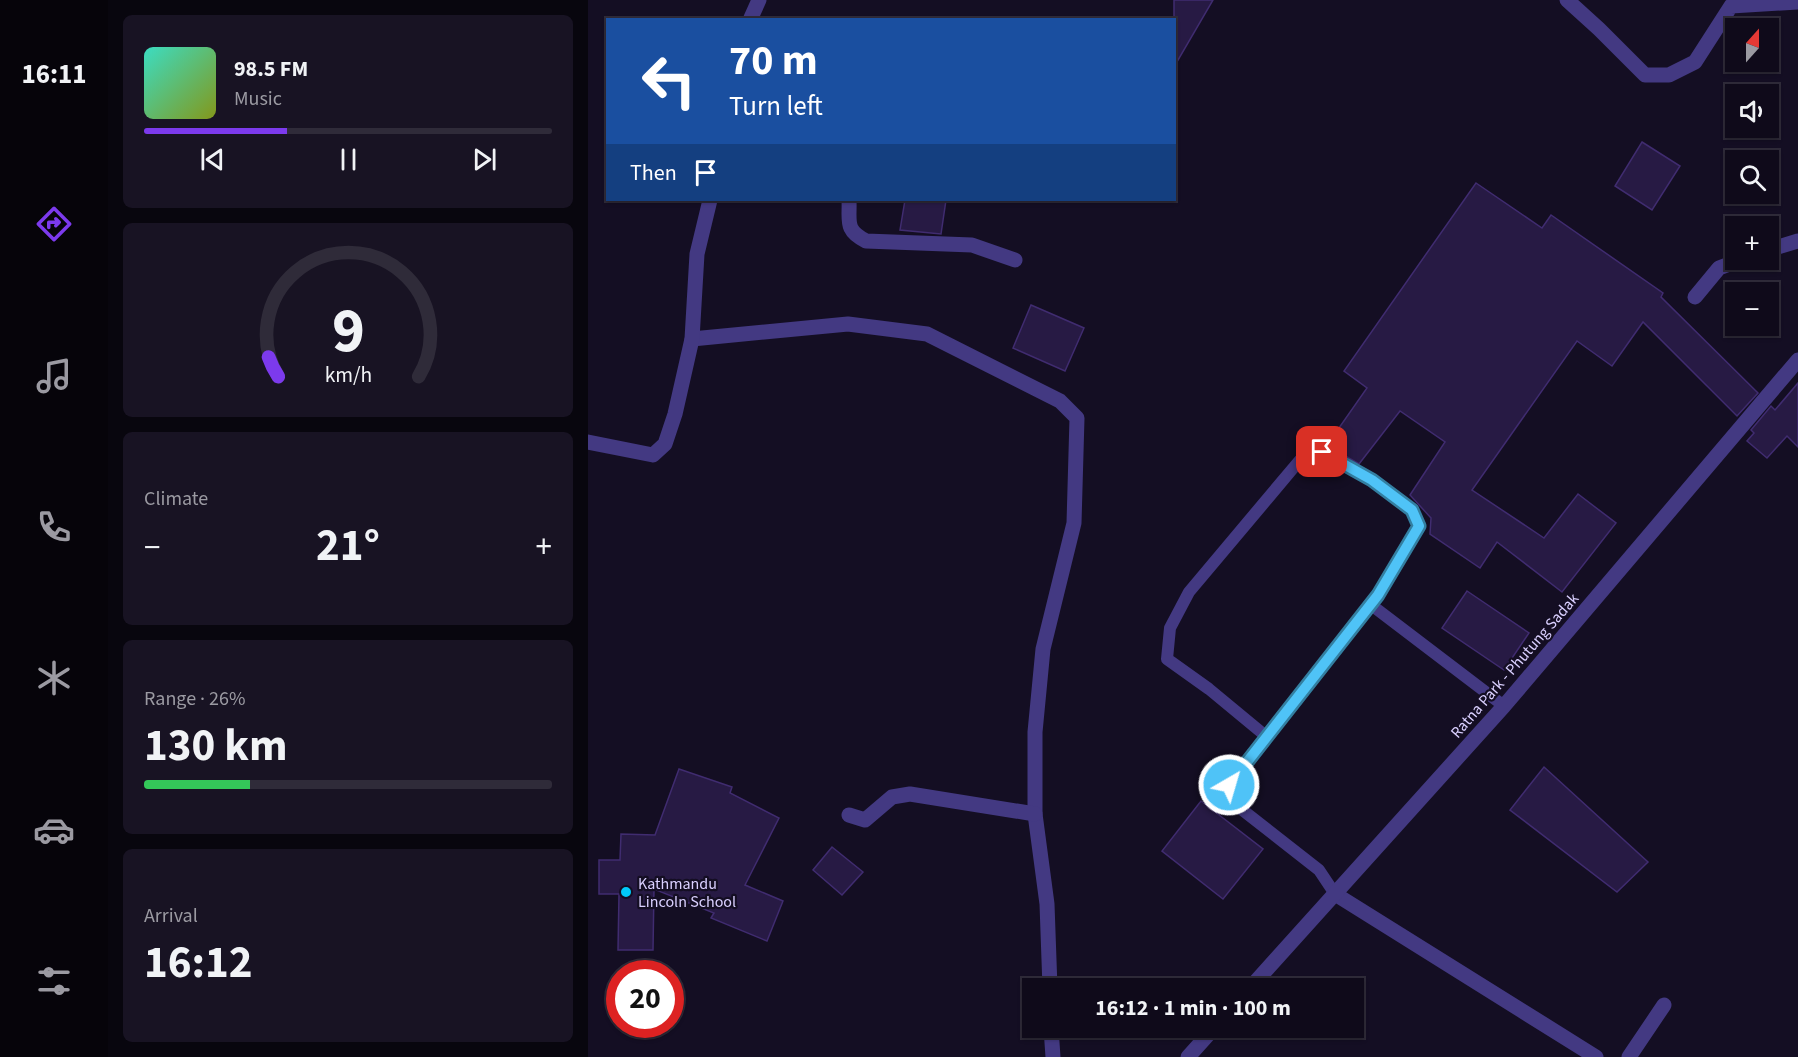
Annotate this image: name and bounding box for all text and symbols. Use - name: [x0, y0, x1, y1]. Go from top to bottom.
- north arrow: [1725, 18, 1779, 72]
- map controls: [1725, 18, 1779, 336]
- text: 70 m: [729, 31, 818, 91]
- icon: left: [630, 42, 708, 120]
- text: 98.5 FM: [234, 53, 308, 85]
- text: 16:11: [21, 55, 87, 94]
- button: sound: [1725, 84, 1779, 138]
- text: Music: [234, 85, 282, 113]
- text: Turn left: [729, 87, 823, 126]
- icon: previous: [196, 143, 229, 176]
- icon: pause: [332, 143, 365, 176]
- icon: next: [468, 143, 501, 176]
- button: search: [1725, 150, 1779, 204]
- icon: arrive: [689, 156, 722, 189]
- text: Then: [630, 157, 677, 189]
- icon: directions: [33, 203, 75, 245]
- button: +: [1725, 216, 1779, 270]
- button: −: [1725, 282, 1779, 336]
- text: 9: [332, 287, 364, 376]
- icon: music: [33, 355, 75, 397]
- text: km/h: [324, 361, 372, 392]
- pin: [1296, 426, 1347, 477]
- icon: arrive: [1305, 435, 1338, 468]
- text: Climate: [144, 485, 208, 513]
- icon: phone: [33, 506, 75, 548]
- text: 21°: [316, 514, 380, 578]
- text: −: [144, 524, 160, 571]
- text: +: [536, 524, 552, 571]
- street label: Ratna Park - Phutung Sadak: [1446, 588, 1584, 743]
- icon: climate: [33, 657, 75, 699]
- text: Range · 26%: [144, 685, 245, 713]
- text: 130 km: [144, 714, 288, 778]
- position arrow: [1197, 753, 1261, 817]
- icon: car: [33, 809, 75, 851]
- place label: Kathmandu Lincoln School: [638, 873, 736, 913]
- marker: Kathmandu Lincoln School: [619, 885, 633, 899]
- text: Arrival: [144, 902, 198, 930]
- text: 16:12: [144, 931, 253, 995]
- icon: filters: [33, 960, 75, 1002]
- speed limit sign: 20: [606, 960, 684, 1038]
- text: 16:12 · 1 min · 100 m: [1095, 992, 1291, 1024]

